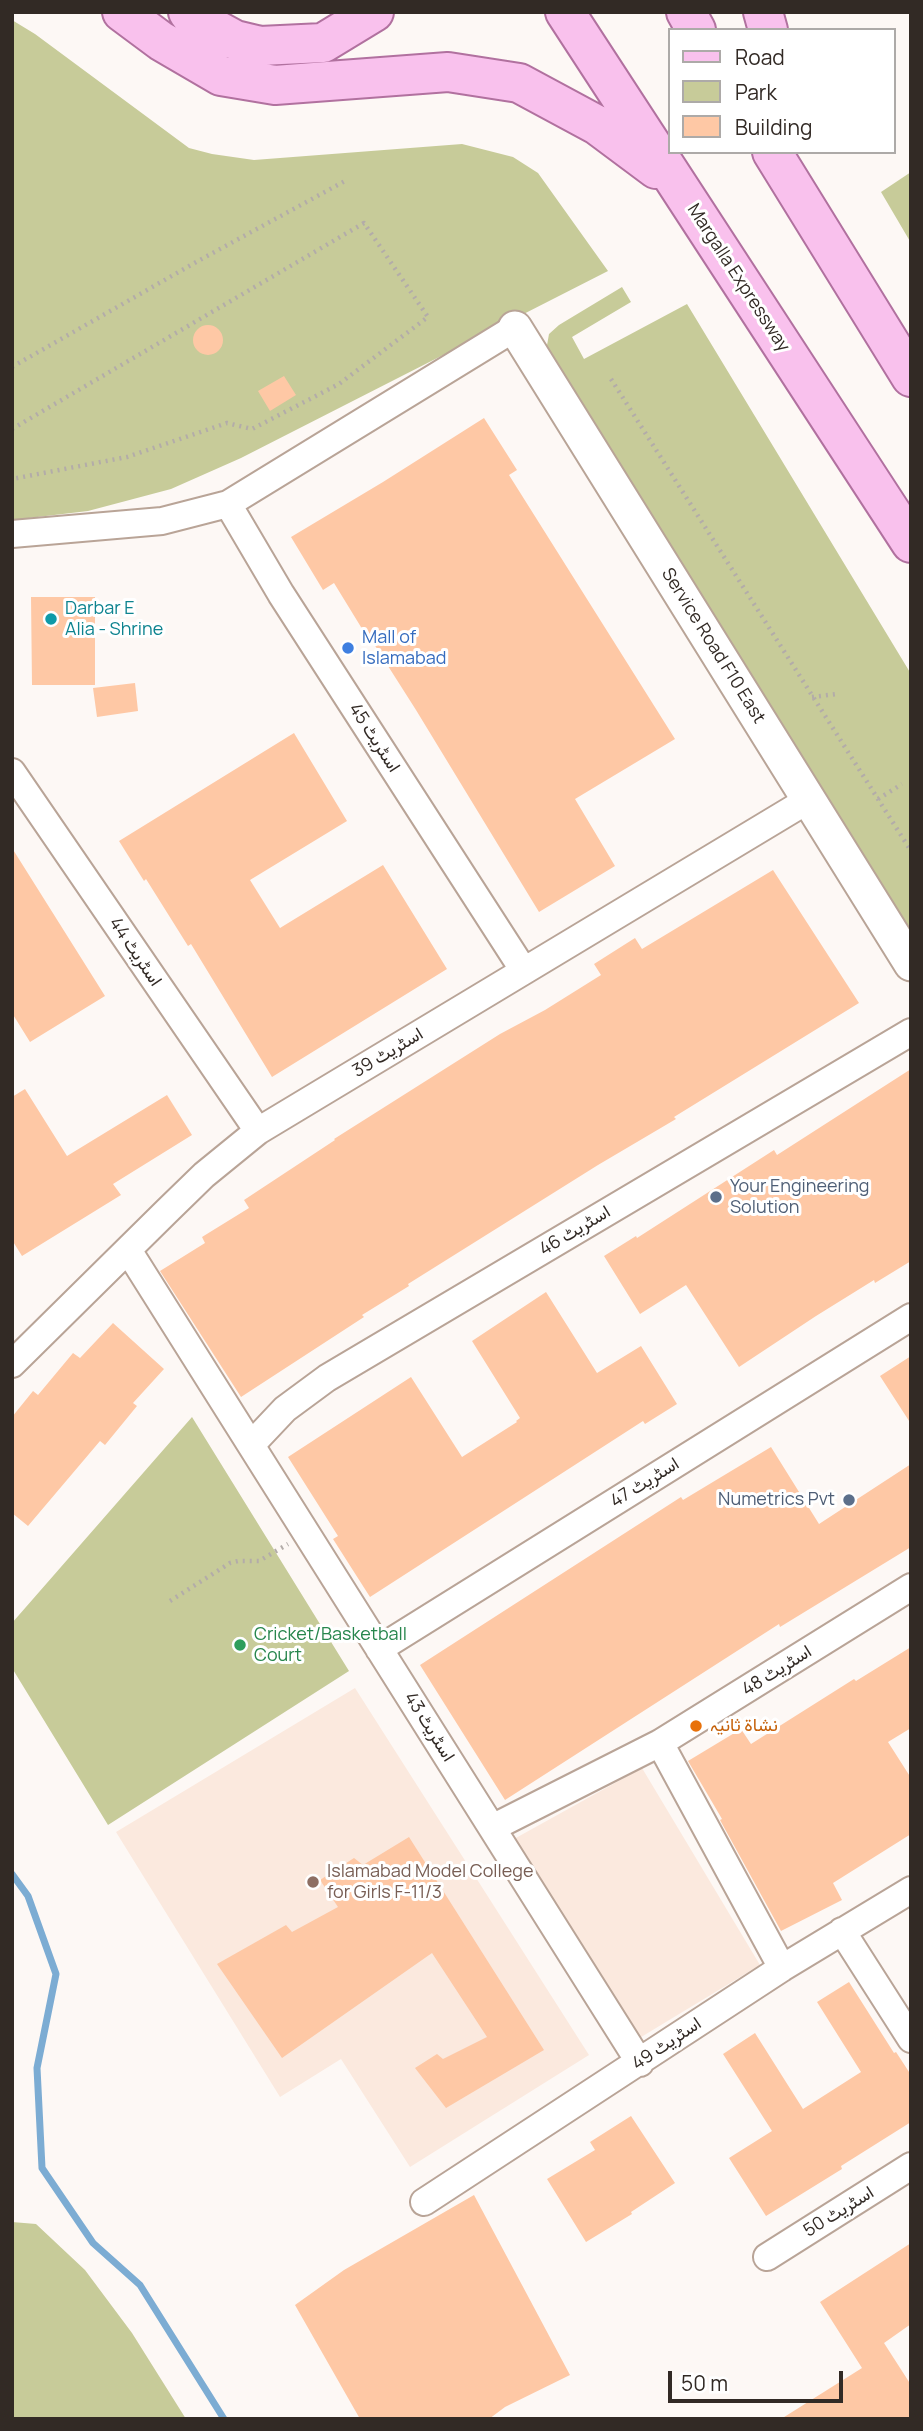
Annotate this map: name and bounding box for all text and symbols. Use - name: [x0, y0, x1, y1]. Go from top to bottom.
- legend: [668, 28, 895, 154]
- text: Road: [735, 43, 785, 71]
- text: Park: [735, 78, 777, 106]
- text: Building: [735, 113, 812, 141]
- street label: Margalla Expressway: [682, 200, 794, 356]
- street label: Service Road F10 East: [656, 564, 770, 728]
- place label: Darbar E Alia - Shrine: [65, 598, 163, 640]
- marker: Darbar E Alia - Shrine: [43, 611, 59, 627]
- place label: Mall of Islamabad: [362, 627, 446, 670]
- marker: Mall of Islamabad: [340, 640, 356, 656]
- street label: اسٹریٹ 45: [344, 699, 404, 777]
- street label: اسٹریٹ 44: [104, 913, 166, 991]
- street label: اسٹریٹ 39: [349, 1024, 427, 1082]
- place label: Your Engineering Solution: [730, 1176, 870, 1218]
- marker: Your Engineering Solution: [708, 1189, 724, 1205]
- street label: اسٹریٹ 46: [536, 1201, 614, 1261]
- street label: اسٹریٹ 47: [607, 1453, 683, 1513]
- place label: Numetrics Pvt: [718, 1489, 835, 1511]
- marker: Numetrics Pvt: [841, 1492, 857, 1508]
- place label: Cricket/Basketball Court: [254, 1624, 407, 1666]
- marker: Cricket/Basketball Court: [232, 1637, 248, 1653]
- street label: اسٹریٹ 48: [738, 1641, 816, 1701]
- street label: اسٹریٹ 43: [399, 1688, 459, 1766]
- place label: نشاۃ ثانیہ: [710, 1715, 778, 1737]
- marker: نشاۃ ثانیہ: [688, 1718, 704, 1734]
- place label: Islamabad Model College for Girls F-11/3: [327, 1861, 533, 1904]
- marker: Islamabad Model College for Girls F-11/3: [305, 1874, 321, 1890]
- street label: اسٹریٹ 49: [628, 2013, 706, 2075]
- street label: اسٹریٹ 50: [800, 2182, 878, 2242]
- scale bar: [671, 2358, 846, 2402]
- text: 50 m: [681, 2369, 728, 2397]

